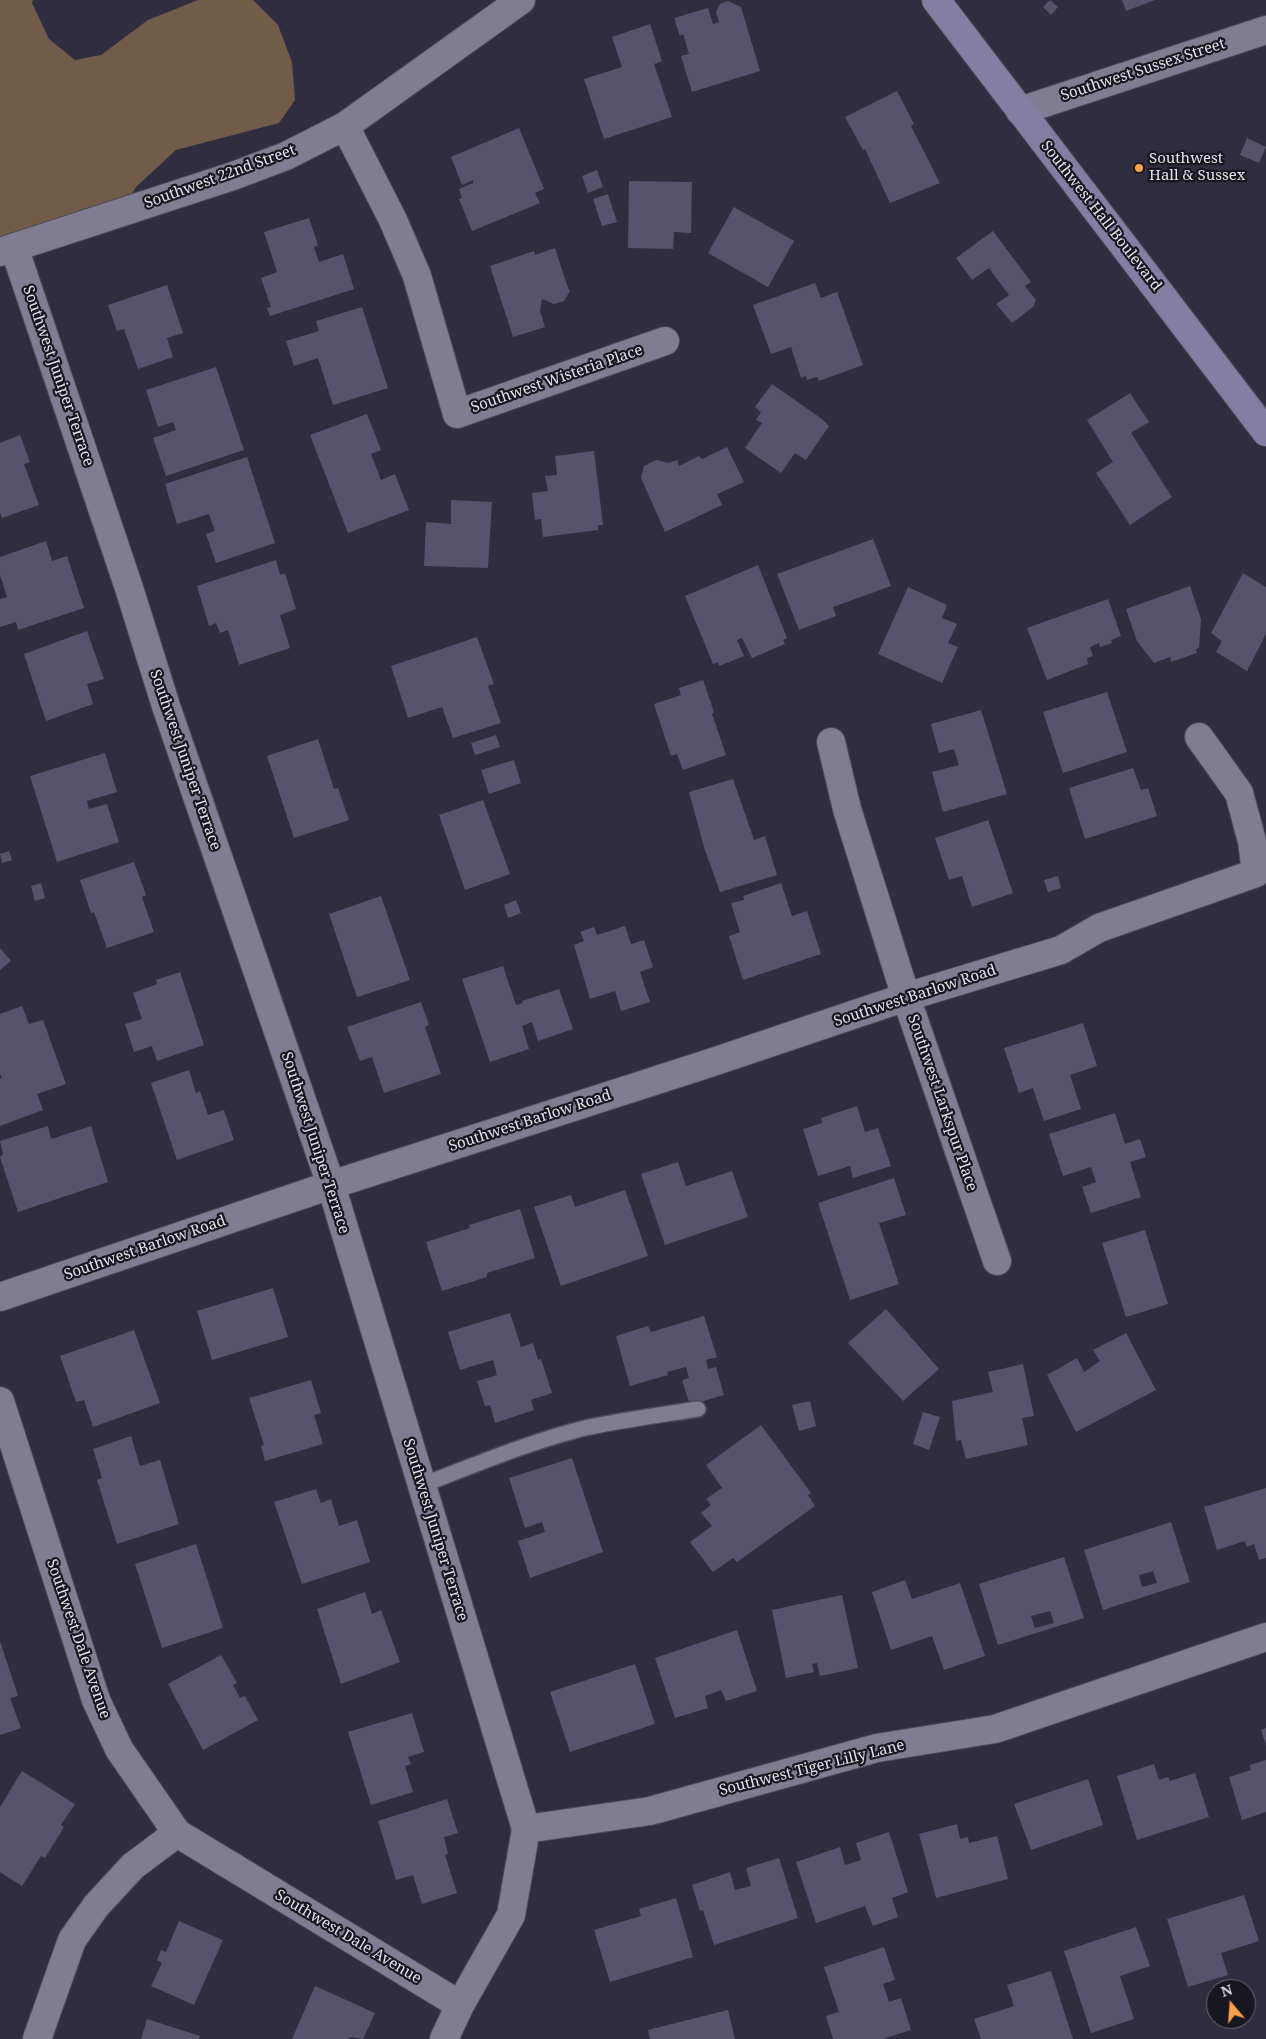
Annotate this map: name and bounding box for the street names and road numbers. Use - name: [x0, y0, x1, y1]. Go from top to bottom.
- street label: Southwest Sussex Street: [1059, 35, 1227, 105]
- street label: Southwest Hall Boulevard: [1037, 137, 1165, 295]
- street label: Southwest 22nd Street: [142, 141, 298, 213]
- street label: Southwest Juniper Terrace: [19, 283, 97, 469]
- street label: Southwest Wisteria Place: [469, 341, 645, 417]
- street label: Southwest Juniper Terrace: [146, 667, 224, 853]
- street label: Southwest Barlow Road: [832, 961, 998, 1031]
- street label: Southwest Larkspur Place: [903, 1012, 981, 1194]
- street label: Southwest Juniper Terrace: [277, 1050, 353, 1236]
- street label: Southwest Barlow Road: [447, 1086, 613, 1156]
- street label: Southwest Barlow Road: [62, 1212, 228, 1284]
- street label: Southwest Juniper Terrace: [399, 1437, 471, 1623]
- street label: Southwest Dale Avenue: [42, 1557, 114, 1721]
- street label: Southwest Tiger Lilly Lane: [717, 1736, 907, 1800]
- street label: Southwest Dale Avenue: [272, 1886, 424, 1988]

